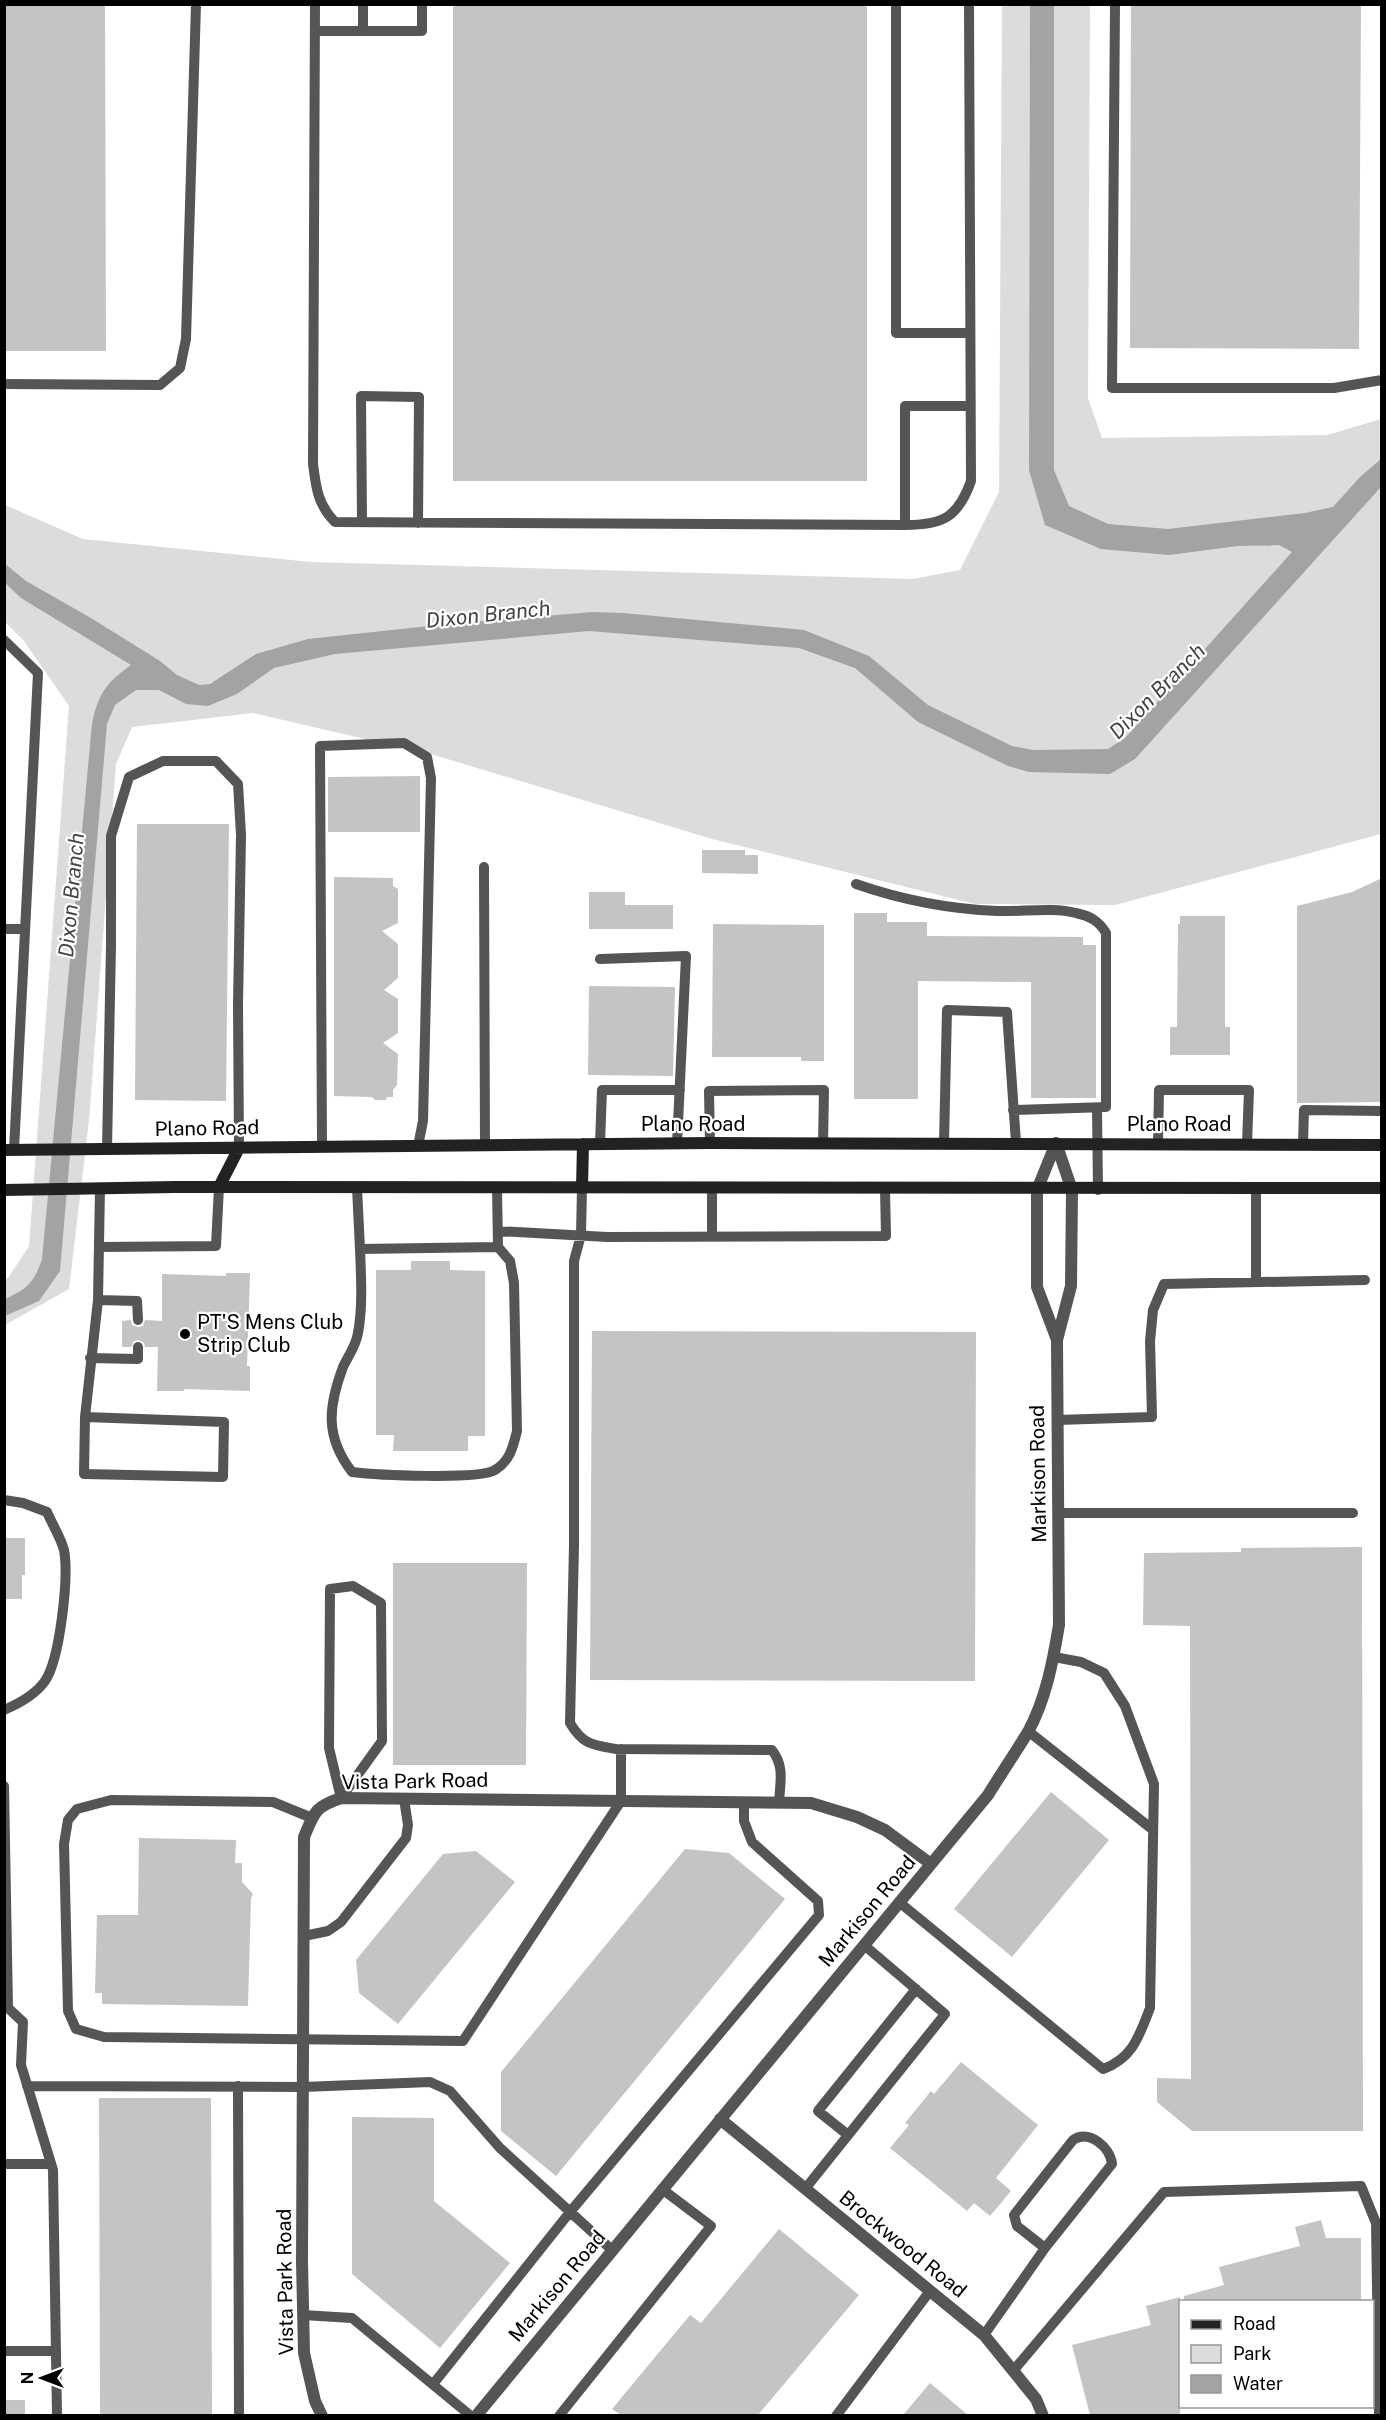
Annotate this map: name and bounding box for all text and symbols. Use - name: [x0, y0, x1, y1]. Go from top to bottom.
- water label: Dixon Branch: [424, 595, 552, 633]
- water label: Dixon Branch: [1104, 638, 1210, 744]
- water label: Dixon Branch: [53, 832, 89, 958]
- street label: Plano Road: [641, 1112, 745, 1136]
- street label: Plano Road: [1127, 1112, 1231, 1136]
- street label: Plano Road: [154, 1115, 260, 1141]
- place label: PT'S Mens Club Strip Club: [197, 1310, 343, 1357]
- marker: PT'S Mens Club Strip Club: [178, 1327, 192, 1341]
- street label: Markison Road: [1025, 1405, 1051, 1543]
- street label: Vista Park Road: [341, 1768, 489, 1794]
- street label: Markison Road: [813, 1850, 921, 1972]
- street label: Brockwood Road: [835, 2185, 971, 2303]
- street label: Vista Park Road: [272, 2208, 298, 2356]
- street label: Markison Road: [503, 2225, 611, 2347]
- legend: [1179, 2300, 1374, 2408]
- text: Road: [1233, 2313, 1276, 2334]
- text: Park: [1233, 2343, 1271, 2364]
- north arrow: [12, 2348, 72, 2408]
- text: N: [18, 2372, 37, 2384]
- text: Water: [1233, 2373, 1283, 2394]

